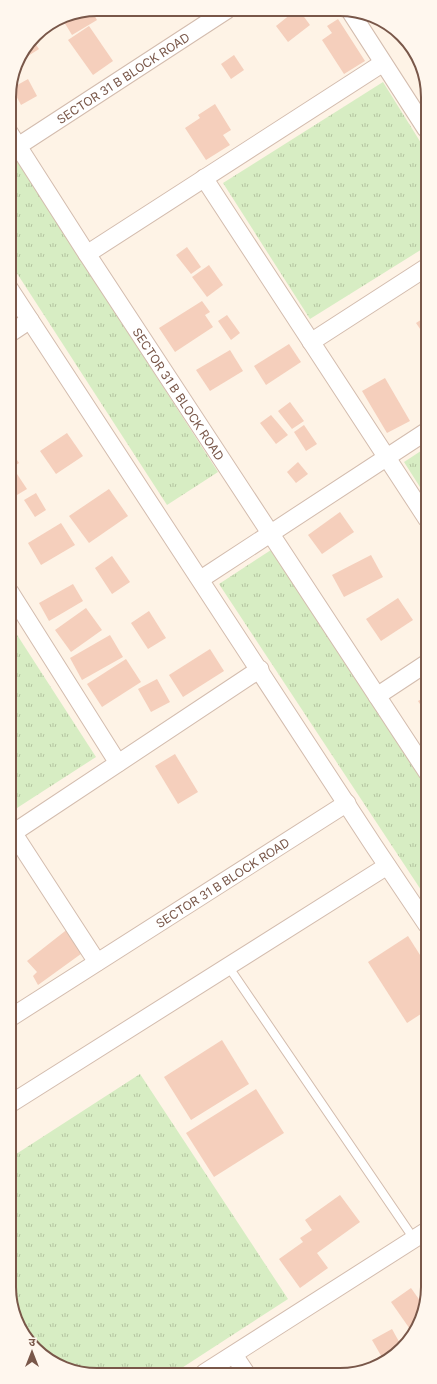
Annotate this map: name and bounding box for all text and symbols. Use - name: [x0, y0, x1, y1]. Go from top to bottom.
- street label: SECTOR 31 B BLOCK ROAD: [54, 29, 192, 126]
- street label: SECTOR 31 B BLOCK ROAD: [130, 325, 228, 463]
- street label: SECTOR 31 B BLOCK ROAD: [153, 834, 292, 931]
- north arrow: [12, 1332, 52, 1372]
- text: उ: [29, 1335, 36, 1349]

